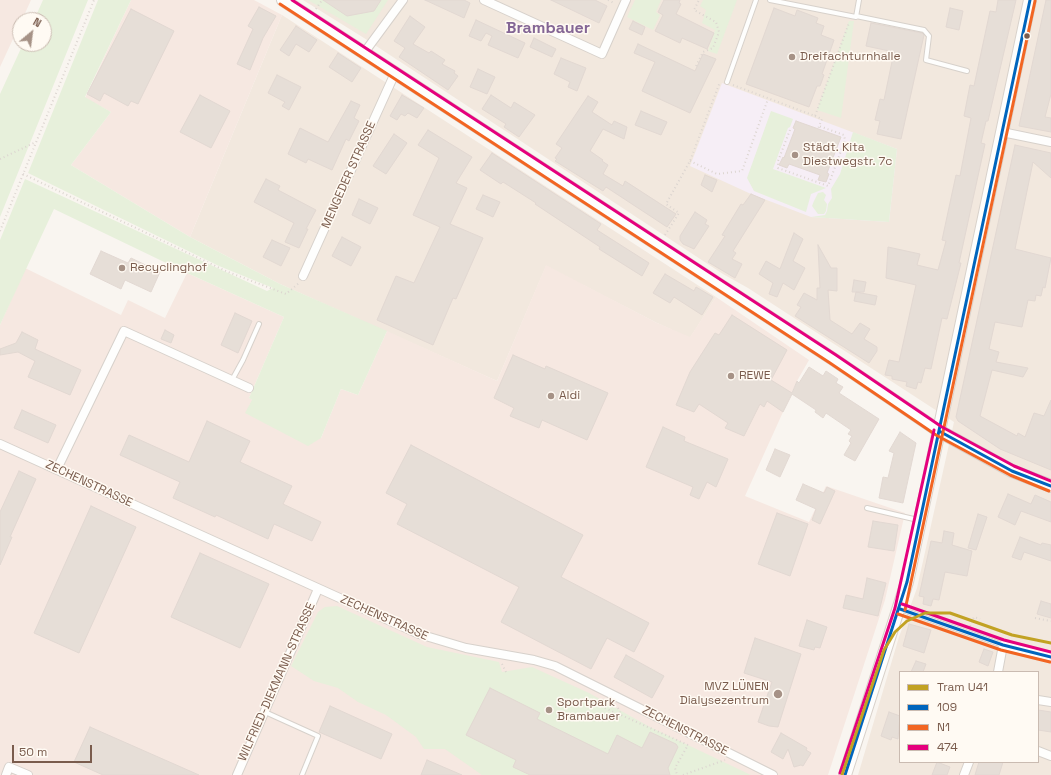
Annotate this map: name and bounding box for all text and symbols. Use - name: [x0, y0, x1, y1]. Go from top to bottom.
- north arrow: [12, 12, 52, 52]
- text: N: [31, 14, 44, 30]
- district label: Brambauer: [506, 19, 590, 39]
- unlabelled marker: [1022, 31, 1032, 41]
- place label: Dreifachturnhalle: [800, 50, 901, 64]
- marker: Dreifachturnhalle: [787, 52, 797, 62]
- street label: MENGEDER STRASSE: [319, 119, 379, 231]
- place label: Städt. Kita Diestwegstr. 7c: [803, 141, 893, 169]
- marker: Städt. Kita Diestwegstr. 7c: [790, 150, 800, 160]
- place label: Recyclinghof: [130, 261, 207, 275]
- marker: Recyclinghof: [117, 263, 127, 273]
- place label: REWE: [739, 369, 771, 383]
- marker: REWE: [726, 371, 736, 381]
- place label: Aldi: [559, 389, 580, 403]
- marker: Aldi: [546, 391, 556, 401]
- street label: ZECHENSTRASSE: [43, 457, 135, 511]
- street label: ZECHENSTRASSE: [338, 592, 430, 644]
- street label: WILFRIED-DIEKMANN-STRASSE: [235, 600, 319, 764]
- legend: [899, 671, 1039, 763]
- text: Tram U41: [937, 679, 988, 695]
- place label: MVZ LÜNEN Dialysezentrum: [680, 680, 769, 708]
- marker: MVZ LÜNEN Dialysezentrum: [772, 688, 784, 700]
- place label: Sportpark Brambauer: [557, 696, 620, 724]
- text: 109: [937, 699, 957, 715]
- street label: ZECHENSTRASSE: [640, 703, 730, 759]
- marker: Sportpark Brambauer: [544, 705, 554, 715]
- text: N1: [937, 719, 950, 735]
- scale bar: [14, 737, 94, 763]
- text: 474: [937, 739, 958, 755]
- text: 50 m: [19, 744, 47, 760]

